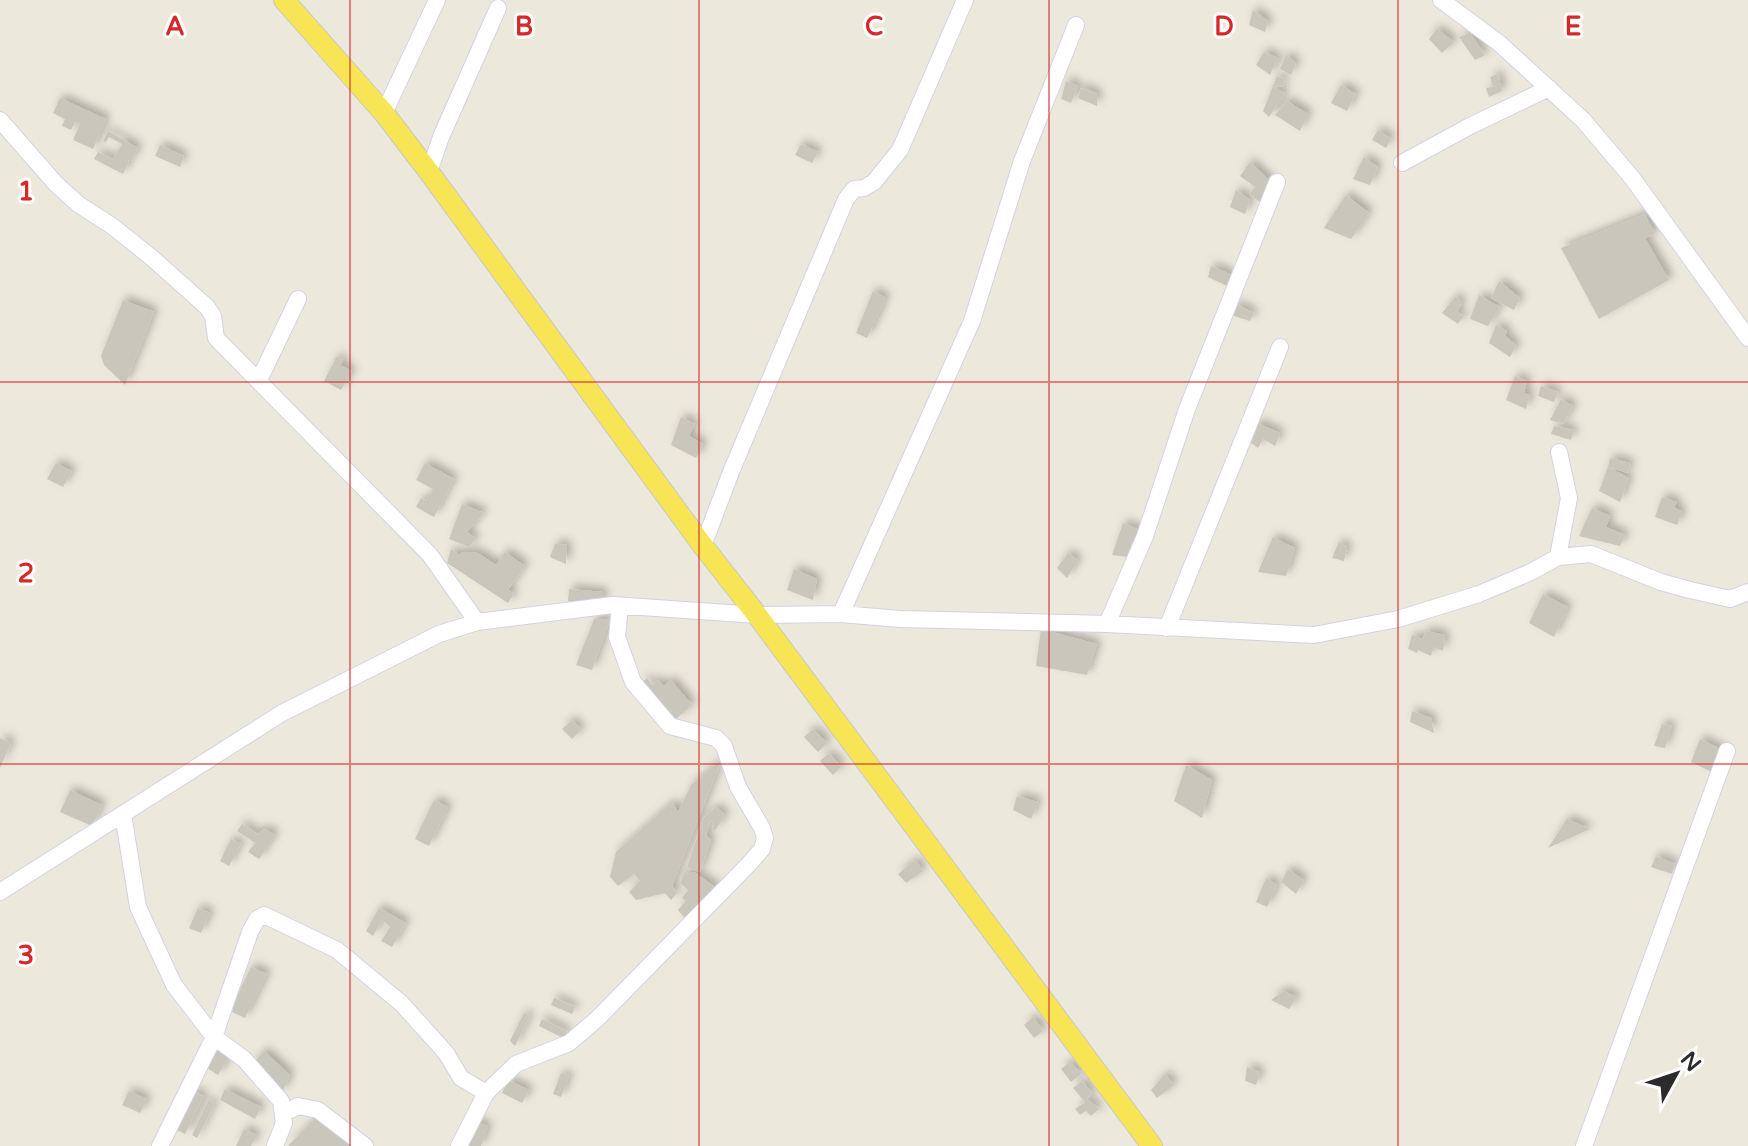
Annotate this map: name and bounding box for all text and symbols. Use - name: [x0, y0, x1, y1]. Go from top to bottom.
- text: A: [165, 11, 185, 42]
- text: B: [515, 11, 533, 42]
- text: C: [865, 11, 883, 42]
- text: D: [1214, 11, 1234, 42]
- text: E: [1565, 11, 1581, 42]
- text: 1: [18, 176, 34, 207]
- text: 2: [18, 558, 34, 589]
- text: 3: [18, 940, 34, 971]
- north arrow: [1636, 1034, 1716, 1114]
- text: N: [1675, 1047, 1706, 1077]

